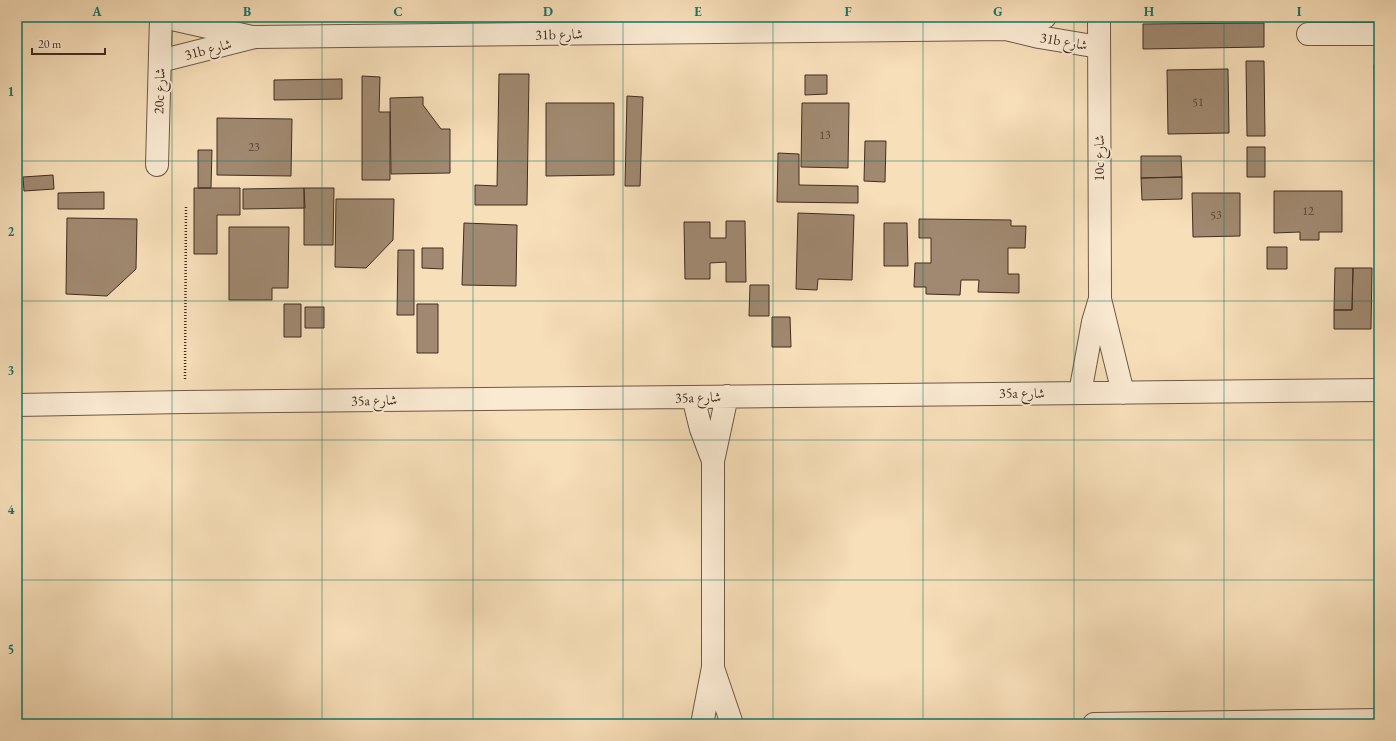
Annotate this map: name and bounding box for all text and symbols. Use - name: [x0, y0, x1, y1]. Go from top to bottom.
- text: A: [91, 3, 102, 20]
- text: B: [243, 3, 251, 20]
- text: C: [393, 3, 403, 20]
- text: D: [543, 3, 553, 20]
- text: E: [694, 3, 702, 20]
- text: F: [844, 3, 852, 20]
- text: G: [993, 3, 1003, 20]
- text: H: [1144, 3, 1155, 20]
- text: I: [1297, 3, 1302, 20]
- street label: 31b شارع: [535, 25, 583, 46]
- street label: 31b شارع: [1038, 28, 1089, 57]
- scale bar: [32, 30, 105, 56]
- street label: 31b شارع: [183, 34, 234, 66]
- text: 20 m: [38, 36, 62, 52]
- street label: 20c شارع: [149, 68, 172, 115]
- text: 1: [8, 83, 15, 100]
- house number: 51: [1192, 94, 1204, 110]
- house number: 13: [819, 127, 831, 143]
- street label: 10c شارع: [1090, 135, 1111, 181]
- house number: 23: [248, 139, 260, 155]
- house number: 12: [1302, 203, 1314, 219]
- house number: 53: [1210, 207, 1222, 223]
- text: 2: [8, 223, 15, 240]
- text: 3: [8, 362, 15, 379]
- street label: 35a شارع: [999, 384, 1045, 405]
- street label: 35a شارع: [675, 388, 721, 409]
- street label: 35a شارع: [351, 391, 397, 412]
- text: 4: [8, 501, 15, 518]
- text: 5: [8, 641, 14, 658]

